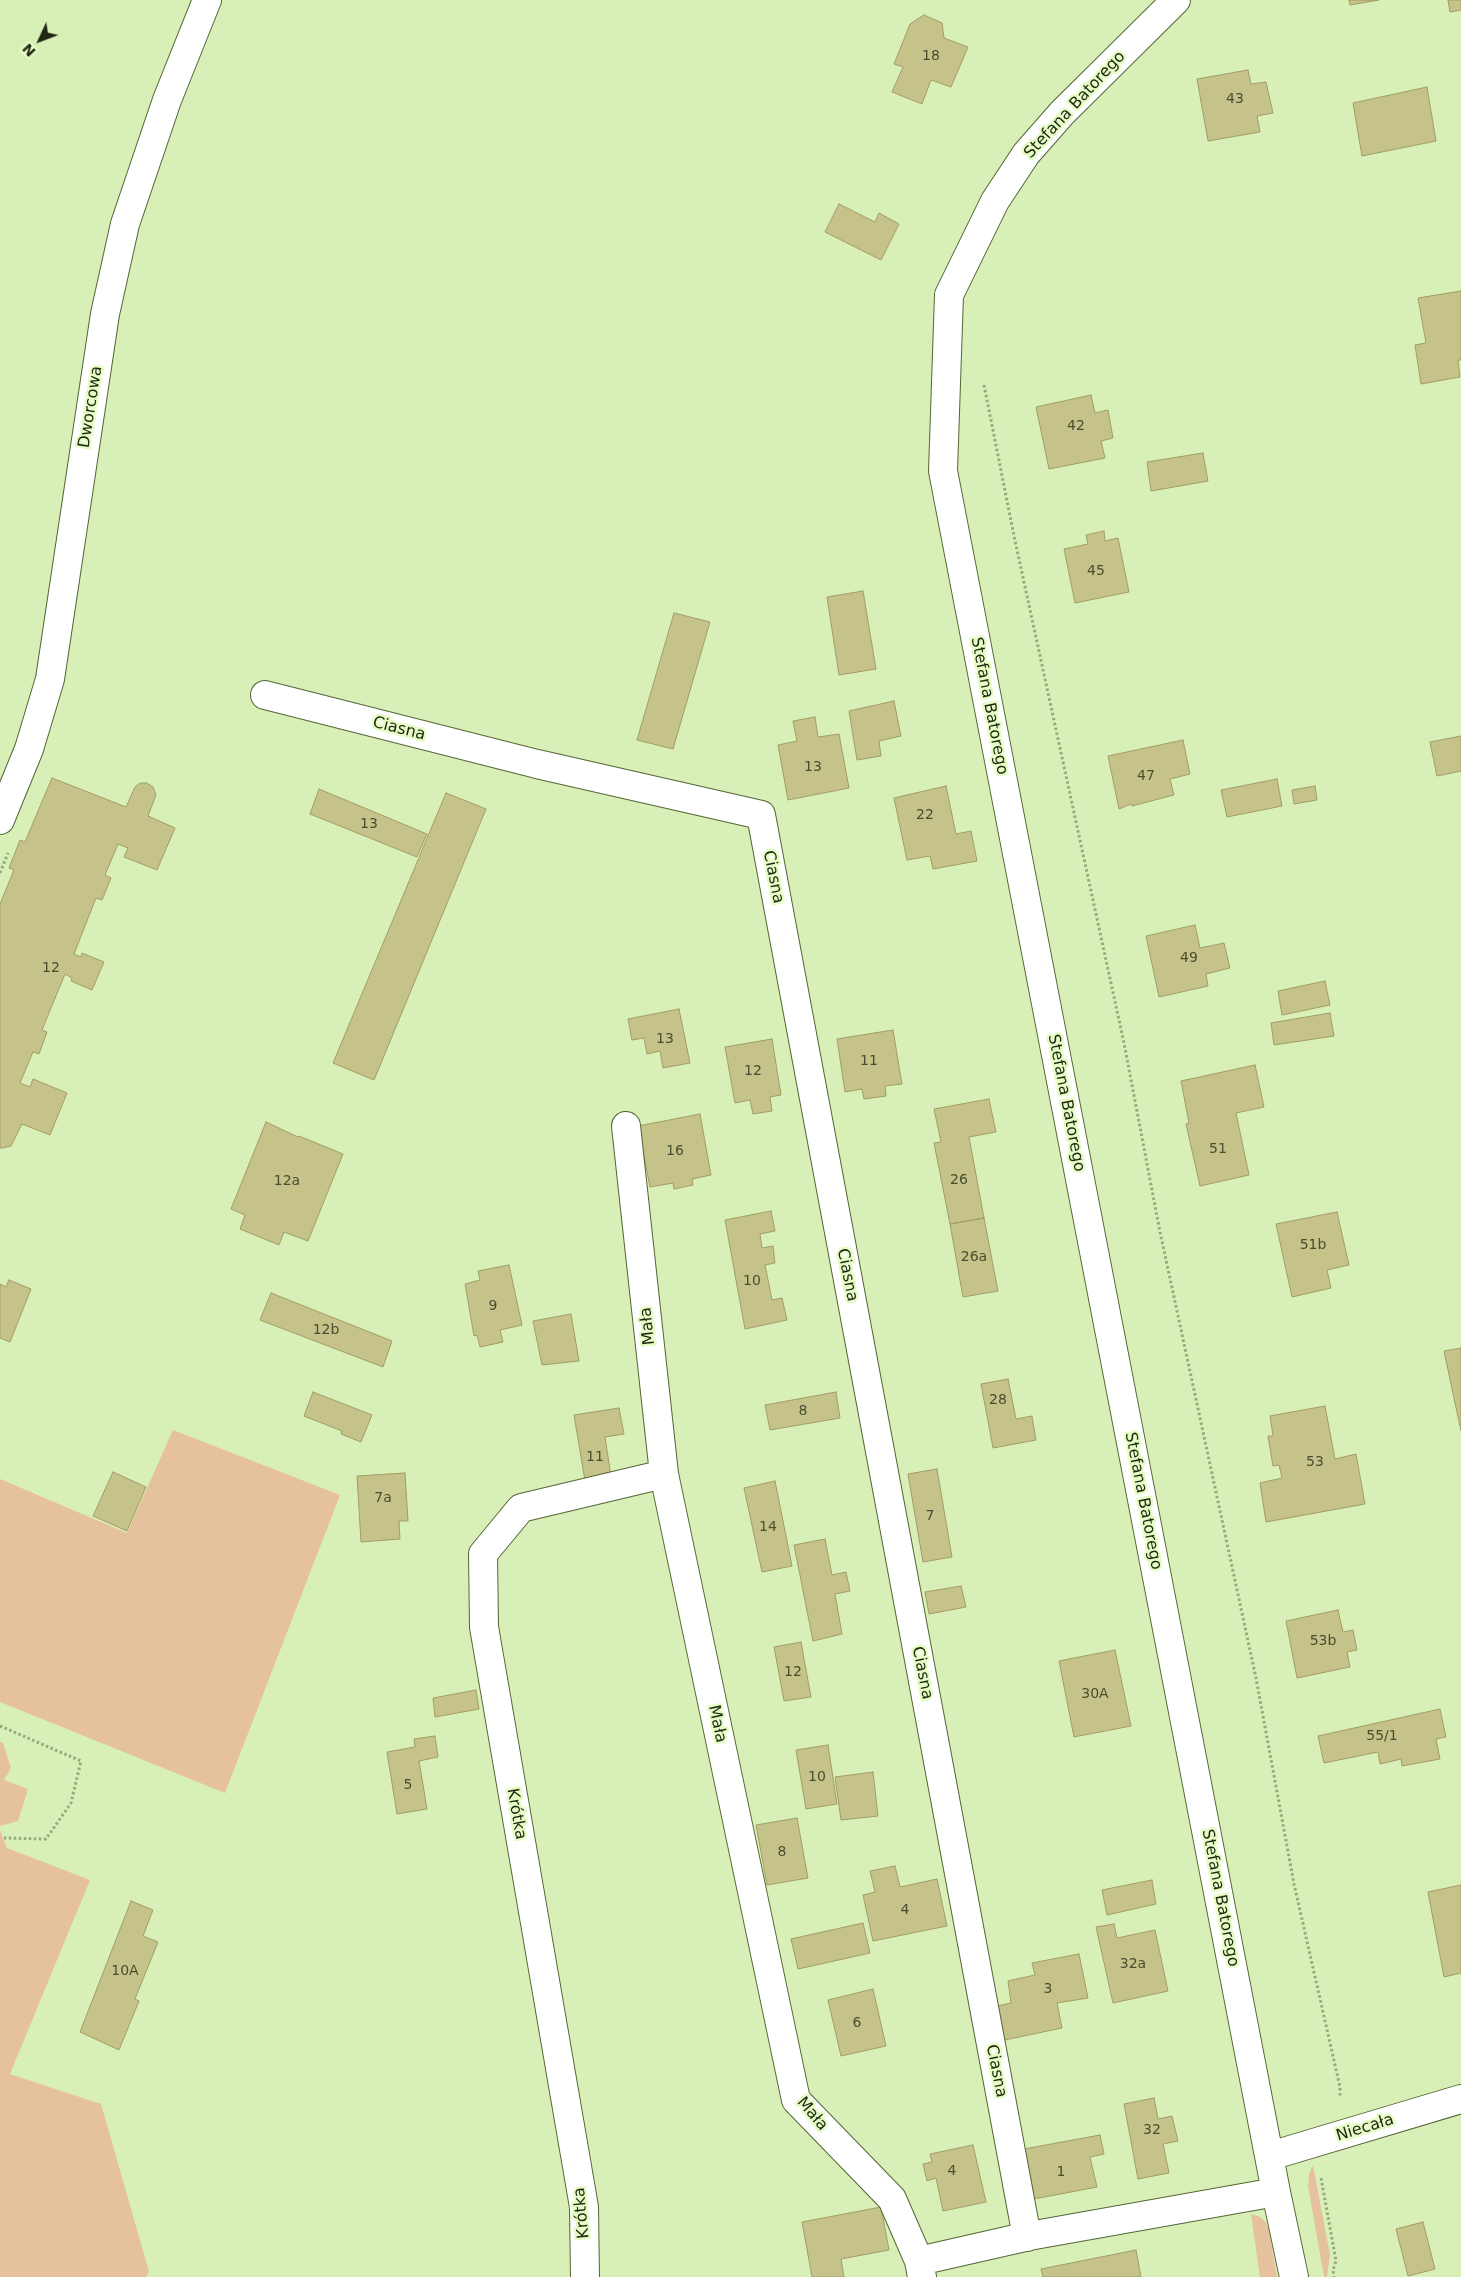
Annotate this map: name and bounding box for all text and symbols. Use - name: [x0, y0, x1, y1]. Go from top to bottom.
- north arrow: [15, 15, 65, 65]
- text: N: [19, 40, 39, 60]
- street label: Stefana Batorego: [1020, 47, 1130, 163]
- house number: 18: [922, 48, 940, 64]
- house number: 43: [1226, 91, 1244, 107]
- street label: Dworcowa: [75, 365, 107, 449]
- house number: 42: [1067, 418, 1085, 434]
- house number: 45: [1087, 563, 1105, 579]
- street label: Stefana Batorego: [966, 636, 1012, 776]
- street label: Ciasna: [371, 713, 427, 745]
- house number: 13: [804, 759, 822, 775]
- house number: 47: [1137, 768, 1155, 784]
- house number: 22: [916, 807, 934, 823]
- house number: 13: [360, 816, 378, 832]
- street label: Ciasna: [758, 849, 788, 905]
- house number: 49: [1180, 950, 1198, 966]
- house number: 12: [42, 960, 60, 976]
- house number: 13: [656, 1031, 674, 1047]
- street label: Stefana Batorego: [1043, 1033, 1089, 1173]
- house number: 11: [860, 1053, 878, 1069]
- house number: 12: [744, 1063, 762, 1079]
- house number: 51: [1209, 1141, 1227, 1157]
- house number: 16: [666, 1143, 684, 1159]
- house number: 26: [950, 1172, 968, 1188]
- house number: 12a: [274, 1173, 300, 1189]
- house number: 51b: [1300, 1237, 1326, 1253]
- street label: Ciasna: [832, 1247, 862, 1303]
- house number: 26a: [961, 1249, 987, 1265]
- house number: 10: [743, 1273, 761, 1289]
- house number: 9: [489, 1298, 497, 1314]
- street label: Mała: [636, 1306, 660, 1346]
- house number: 12b: [313, 1322, 339, 1338]
- house number: 28: [989, 1392, 1007, 1408]
- house number: 8: [799, 1403, 807, 1419]
- street label: Stefana Batorego: [1120, 1431, 1166, 1571]
- house number: 11: [586, 1449, 604, 1465]
- house number: 53: [1306, 1454, 1324, 1470]
- house number: 7a: [374, 1490, 392, 1506]
- house number: 7: [926, 1508, 934, 1524]
- house number: 14: [759, 1519, 777, 1535]
- house number: 53b: [1310, 1633, 1336, 1649]
- street label: Ciasna: [907, 1645, 937, 1701]
- house number: 12: [784, 1664, 802, 1680]
- house number: 30A: [1081, 1686, 1109, 1702]
- street label: Mała: [704, 1703, 730, 1745]
- house number: 55/1: [1366, 1728, 1398, 1744]
- house number: 10: [808, 1769, 826, 1785]
- house number: 5: [404, 1777, 412, 1793]
- street label: Krótka: [502, 1787, 530, 1841]
- street label: Stefana Batorego: [1197, 1828, 1243, 1968]
- house number: 8: [778, 1844, 786, 1860]
- house number: 4: [901, 1902, 909, 1918]
- house number: 32a: [1120, 1956, 1146, 1972]
- house number: 10A: [111, 1963, 139, 1979]
- house number: 3: [1044, 1981, 1052, 1997]
- house number: 6: [853, 2015, 861, 2031]
- street label: Ciasna: [981, 2043, 1011, 2099]
- street label: Mała: [792, 2093, 832, 2135]
- street label: Niecała: [1334, 2110, 1396, 2146]
- house number: 32: [1143, 2122, 1161, 2138]
- house number: 4: [948, 2163, 956, 2179]
- house number: 1: [1057, 2164, 1065, 2180]
- street label: Krótka: [570, 2186, 594, 2240]

